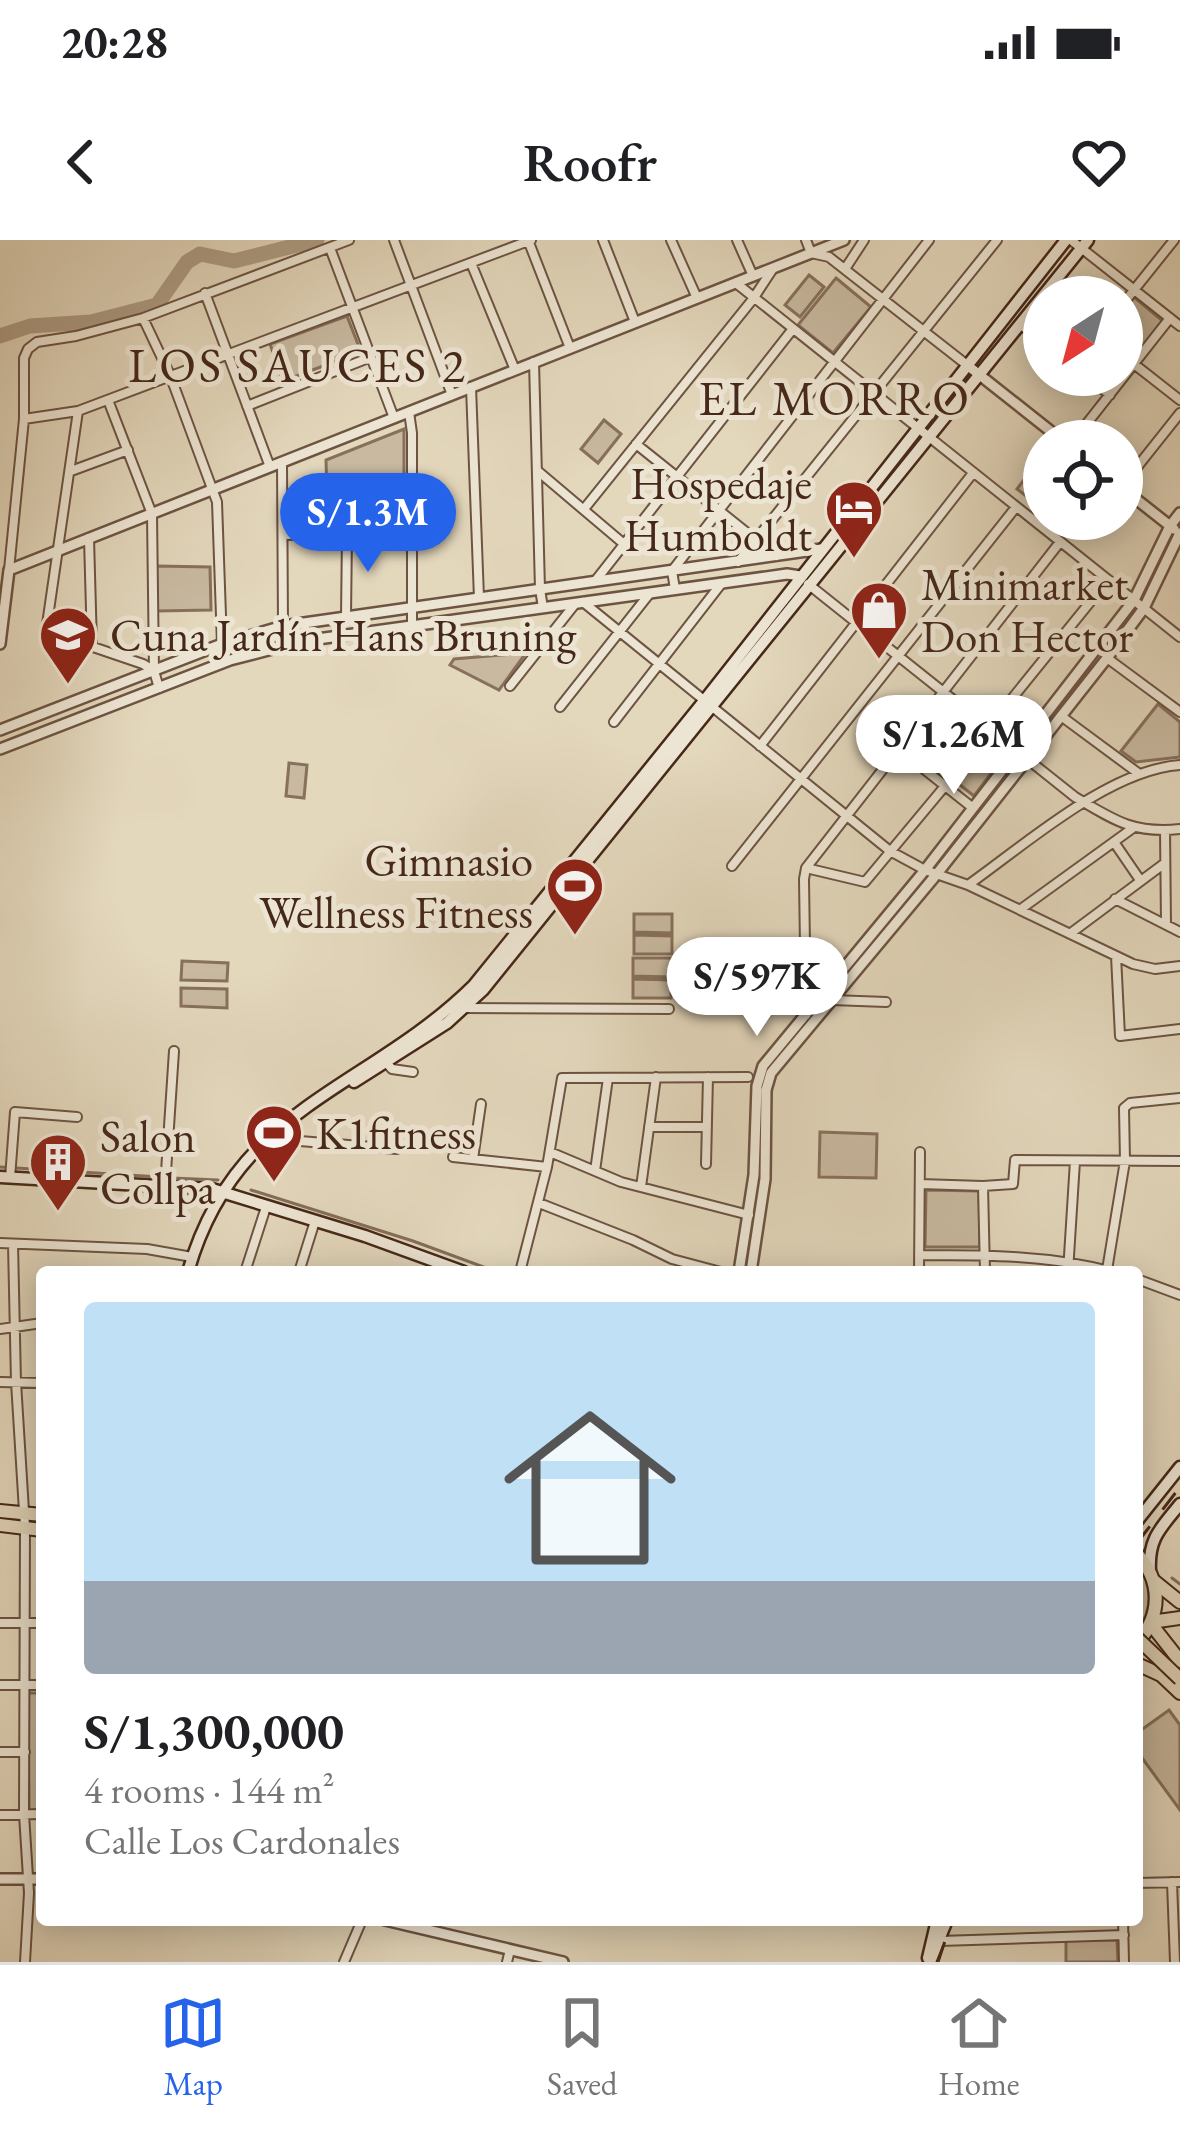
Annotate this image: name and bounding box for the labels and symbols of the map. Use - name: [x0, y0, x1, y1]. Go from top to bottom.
- north arrow: [1023, 276, 1143, 396]
- district label: LOS SAUCES 2: [128, 334, 468, 396]
- district label: EL MORRO: [698, 367, 972, 429]
- place label: Hospedaje Humboldt: [624, 454, 812, 564]
- pin: S/1.3M: [270, 473, 466, 575]
- hotel icon: Hospedaje Humboldt: [823, 478, 885, 560]
- place label: Minimarket Don Hector: [921, 555, 1133, 665]
- shop icon: Minimarket Don Hector: [848, 579, 910, 661]
- school or university icon: Cuna Jardín Hans Bruning: [37, 604, 99, 686]
- place label: Cuna Jardín Hans Bruning: [110, 606, 577, 664]
- pin: S/1.26M: [843, 695, 1065, 797]
- place label: Gimnasio Wellness Fitness: [259, 831, 533, 941]
- sports icon: Gimnasio Wellness Fitness: [544, 855, 606, 937]
- pin: S/597K: [659, 937, 855, 1039]
- sports icon: K1fitness: [243, 1102, 305, 1184]
- place label: K1fitness: [316, 1104, 476, 1162]
- place label: Salon Collpa: [100, 1107, 216, 1217]
- building icon: Salon Collpa: [27, 1131, 89, 1213]

